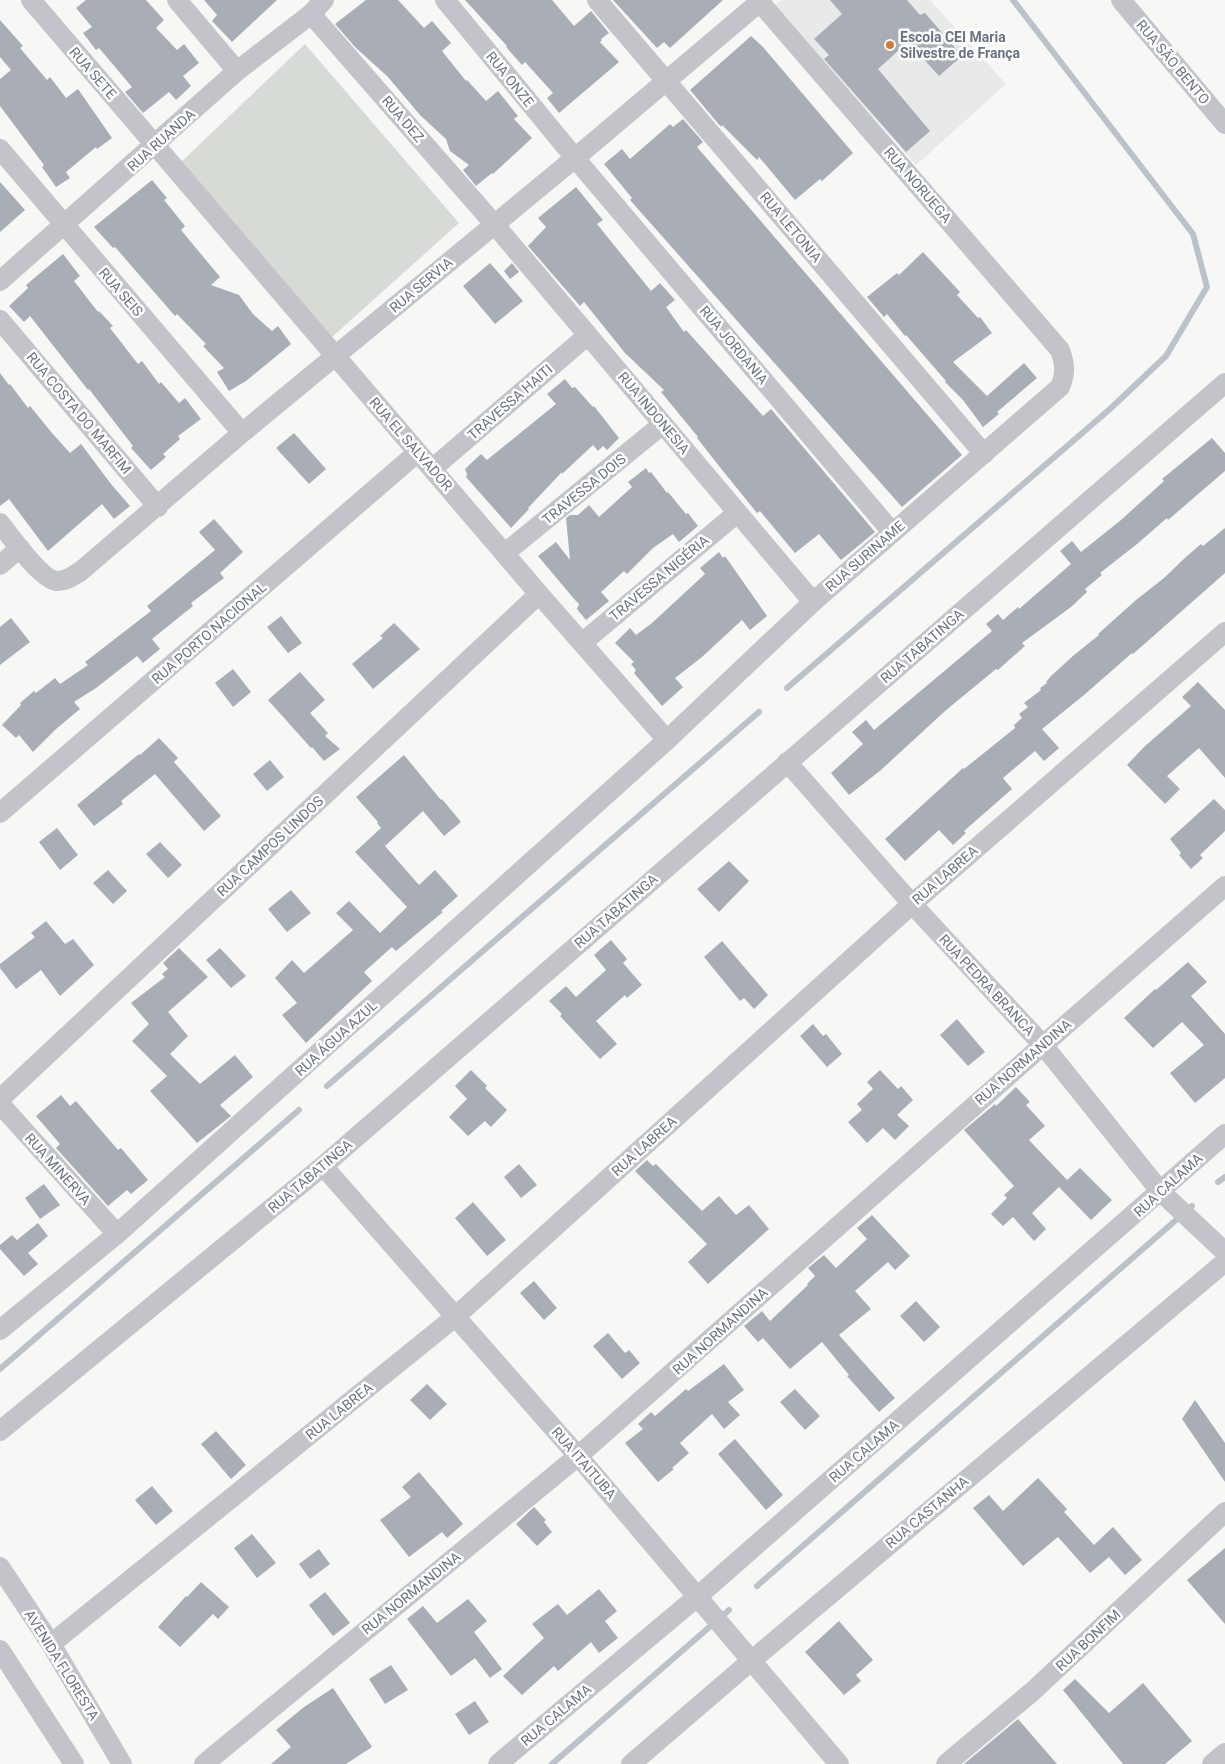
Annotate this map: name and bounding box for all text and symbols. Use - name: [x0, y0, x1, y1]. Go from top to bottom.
- street label: RUA SÃO BENTO: [1133, 16, 1214, 107]
- place label: Escola CEI Maria Silvestre de França: [900, 29, 1021, 61]
- marker: Escola CEI Maria Silvestre de França: [884, 39, 896, 51]
- street label: RUA SETE: [66, 44, 120, 102]
- street label: RUA ONZE: [483, 48, 537, 110]
- street label: RUA DEZ: [379, 93, 427, 145]
- street label: RUA RUANDA: [124, 106, 198, 174]
- street label: RUA NORUEGA: [881, 144, 955, 226]
- street label: RUA LETONIA: [757, 189, 825, 265]
- street label: RUA SERVIA: [386, 254, 456, 316]
- street label: RUA SEIS: [96, 265, 146, 319]
- street label: RUA JORDANIA: [697, 303, 771, 387]
- street label: RUA COSTA DO MARFIM: [23, 349, 135, 477]
- street label: TRAVESSA HAITI: [465, 361, 555, 443]
- street label: RUA INDONESIA: [615, 369, 693, 457]
- street label: RUA EL SALVADOR: [366, 394, 456, 494]
- street label: TRAVESSA DOIS: [539, 451, 629, 527]
- street label: RUA SURINAME: [822, 517, 908, 595]
- street label: TRAVESSA NIGÉRIA: [605, 531, 712, 624]
- street label: RUA PORTO NACIONAL: [148, 579, 270, 687]
- street label: RUA TABATINGA: [877, 606, 967, 686]
- street label: RUA CAMPOS LINDOS: [214, 793, 326, 899]
- street label: RUA LABREA: [909, 842, 981, 908]
- street label: RUA TABATINGA: [571, 871, 661, 951]
- street label: RUA PEDRA BRANCA: [936, 931, 1038, 1039]
- street label: RUA ÁGUA AZUL: [291, 996, 380, 1079]
- street label: RUA NORMANDINA: [972, 1016, 1074, 1108]
- street label: RUA LABREA: [608, 1113, 680, 1179]
- street label: RUA MINERVA: [22, 1130, 94, 1208]
- street label: RUA TABATINGA: [265, 1136, 355, 1216]
- street label: RUA CALAMA: [1130, 1150, 1206, 1220]
- street label: RUA NORMANDINA: [669, 1284, 771, 1378]
- street label: RUA LABREA: [302, 1379, 376, 1443]
- street label: RUA CALAMA: [826, 1417, 902, 1485]
- street label: RUA ITAITUBA: [549, 1424, 619, 1502]
- street label: RUA CASTANHA: [882, 1473, 972, 1551]
- street label: RUA NORMANDINA: [359, 1548, 463, 1638]
- street label: RUA BONFIM: [1052, 1606, 1124, 1674]
- street label: AVENIDA FLORESTA: [22, 1607, 102, 1723]
- street label: RUA CALAMA: [518, 1681, 594, 1749]

